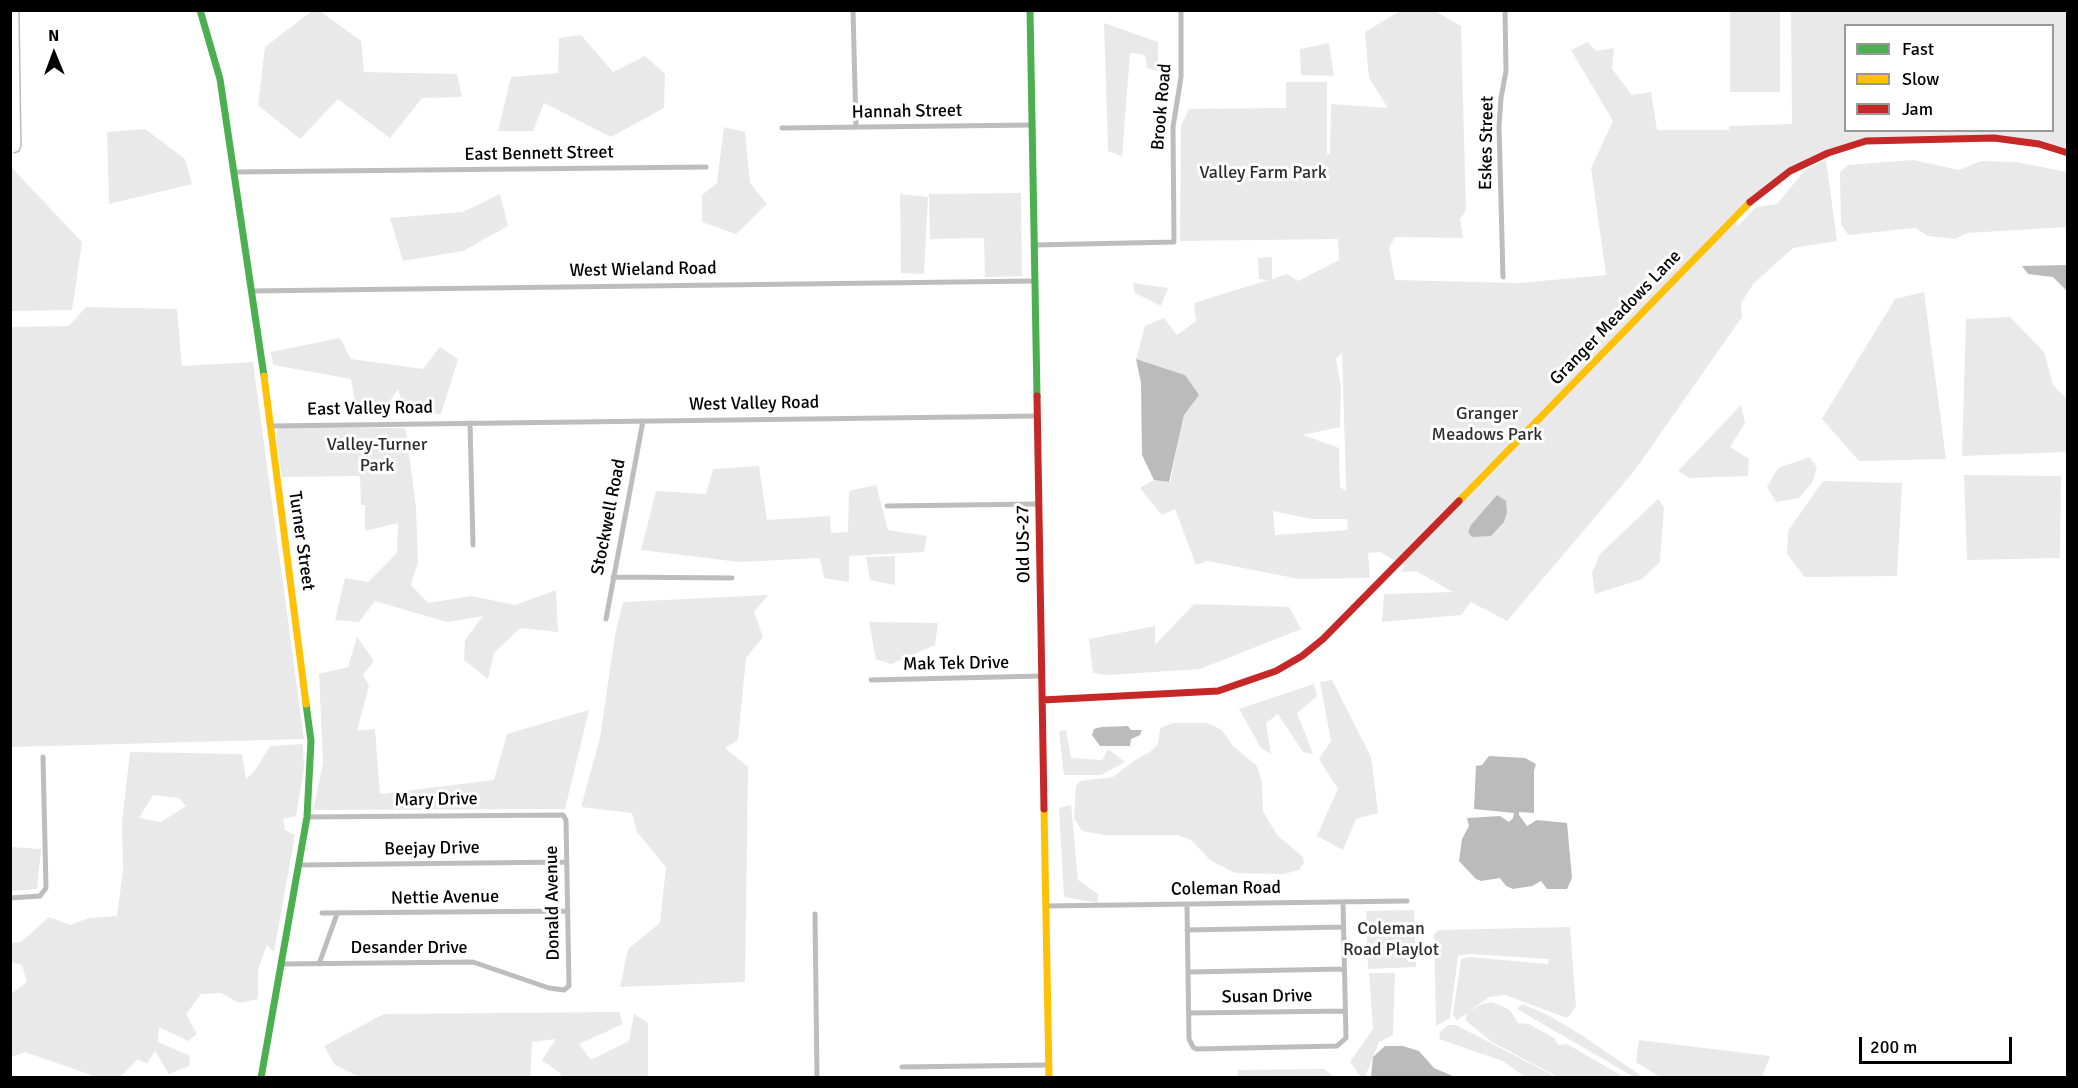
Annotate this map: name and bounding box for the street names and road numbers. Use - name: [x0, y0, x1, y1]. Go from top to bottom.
- street label: Brook Road: [1147, 63, 1177, 151]
- street label: Eskes Street: [1475, 96, 1499, 190]
- street label: Hannah Street: [851, 100, 963, 124]
- street label: East Bennett Street: [464, 142, 614, 166]
- street label: Granger Meadows Lane: [1546, 246, 1686, 390]
- street label: West Wieland Road: [569, 258, 717, 282]
- street label: West Valley Road: [689, 392, 819, 416]
- street label: East Valley Road: [307, 397, 433, 421]
- street label: Stockwell Road: [587, 457, 631, 577]
- street label: Turner Street: [283, 490, 319, 592]
- street label: Old US-27: [1013, 505, 1035, 583]
- street label: Mak Tek Drive: [903, 652, 1009, 676]
- street label: Mary Drive: [394, 788, 478, 812]
- street label: Beejay Drive: [384, 837, 480, 861]
- street label: Donald Avenue: [541, 845, 565, 961]
- street label: Coleman Road: [1171, 877, 1281, 901]
- street label: Nettie Avenue: [391, 886, 499, 910]
- street label: Desander Drive: [351, 937, 467, 959]
- street label: Susan Drive: [1221, 985, 1313, 1009]

